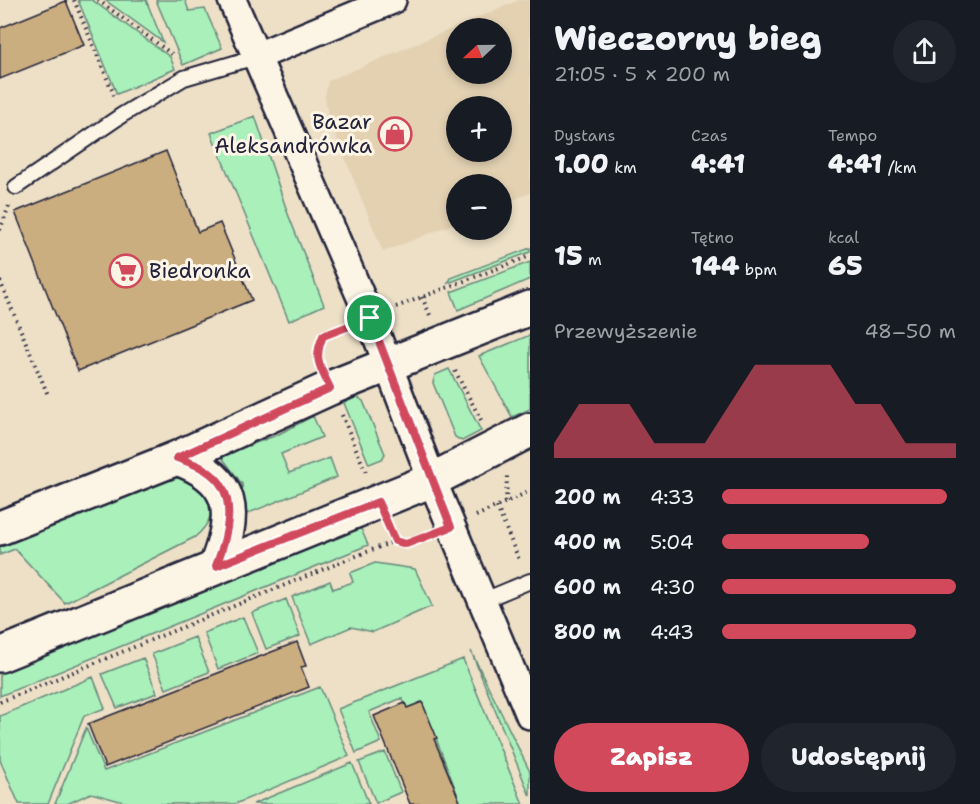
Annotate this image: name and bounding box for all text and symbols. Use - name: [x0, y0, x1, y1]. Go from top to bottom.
- text: Wieczorny bieg: [554, 16, 822, 61]
- north arrow: [446, 18, 512, 84]
- map controls: [446, 18, 512, 240]
- button: share: [893, 20, 956, 83]
- text: 21:05 · 5 × 200 m: [554, 61, 730, 87]
- button: +: [446, 96, 512, 162]
- place label: Bazar Aleksandrówka: [214, 108, 372, 160]
- shop icon: Bazar Aleksandrówka: [377, 116, 413, 152]
- text: Dystans: [554, 125, 615, 146]
- text: Czas: [691, 125, 728, 146]
- text: Tempo: [828, 125, 877, 146]
- text: 1.00: [554, 146, 609, 181]
- text: 4:41: [691, 146, 745, 181]
- text: 4:41: [828, 146, 882, 181]
- text: km: [609, 157, 637, 178]
- text: /km: [882, 157, 917, 178]
- button: −: [446, 174, 512, 240]
- text: Tętno: [691, 227, 734, 248]
- text: kcal: [828, 227, 859, 248]
- text: 15: [554, 238, 583, 273]
- text: 144: [691, 248, 739, 283]
- text: 65: [828, 248, 863, 283]
- text: m: [583, 249, 602, 270]
- supermarket icon: Biedronka: [108, 253, 144, 289]
- place label: Biedronka: [149, 257, 251, 285]
- text: bpm: [739, 259, 777, 280]
- pin: [344, 292, 395, 343]
- icon: arrive: [353, 301, 386, 334]
- text: Przewyższenie: [554, 318, 698, 344]
- text: 48–50 m: [864, 318, 956, 344]
- text: 200 m: [554, 484, 621, 510]
- text: 4:33: [650, 484, 694, 510]
- text: 400 m: [554, 529, 621, 555]
- text: 5:04: [650, 529, 694, 555]
- text: 600 m: [554, 574, 621, 600]
- text: 4:30: [650, 574, 695, 600]
- text: 800 m: [554, 619, 621, 645]
- text: 4:43: [650, 619, 694, 645]
- button: Zapisz: [554, 723, 749, 792]
- button: Udostępnij: [761, 723, 956, 792]

